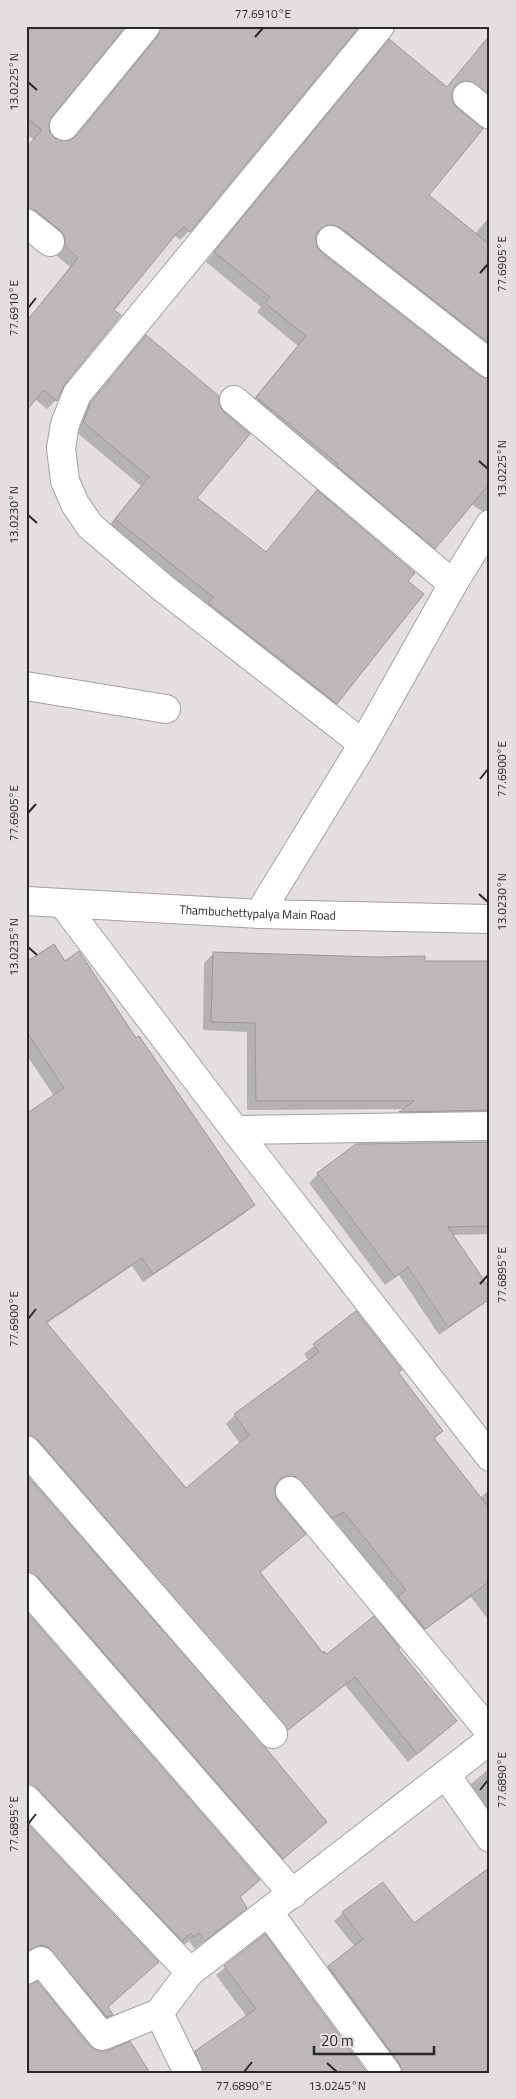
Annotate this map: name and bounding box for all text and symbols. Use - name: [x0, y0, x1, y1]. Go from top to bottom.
- text: 77.6910°E: [235, 4, 291, 23]
- text: 13.0225°N: [4, 53, 23, 111]
- text: 77.6905°E: [492, 236, 511, 292]
- text: 77.6910°E: [4, 280, 23, 336]
- text: 13.0225°N: [492, 440, 511, 498]
- text: 13.0230°N: [4, 486, 23, 544]
- text: 77.6900°E: [492, 741, 511, 797]
- text: 77.6905°E: [4, 785, 23, 841]
- text: 13.0230°N: [492, 873, 511, 931]
- street label: Thambuchettypalya Main Road: [179, 900, 336, 925]
- text: 13.0235°N: [4, 918, 23, 976]
- text: 77.6895°E: [492, 1247, 511, 1303]
- text: 77.6900°E: [4, 1291, 23, 1347]
- text: 77.6890°E: [492, 1752, 511, 1808]
- text: 77.6895°E: [4, 1796, 23, 1852]
- scale bar: [314, 2024, 434, 2056]
- text: 20 m: [321, 2029, 354, 2052]
- text: 77.6890°E: [216, 2076, 272, 2095]
- text: 13.0245°N: [308, 2076, 366, 2095]

